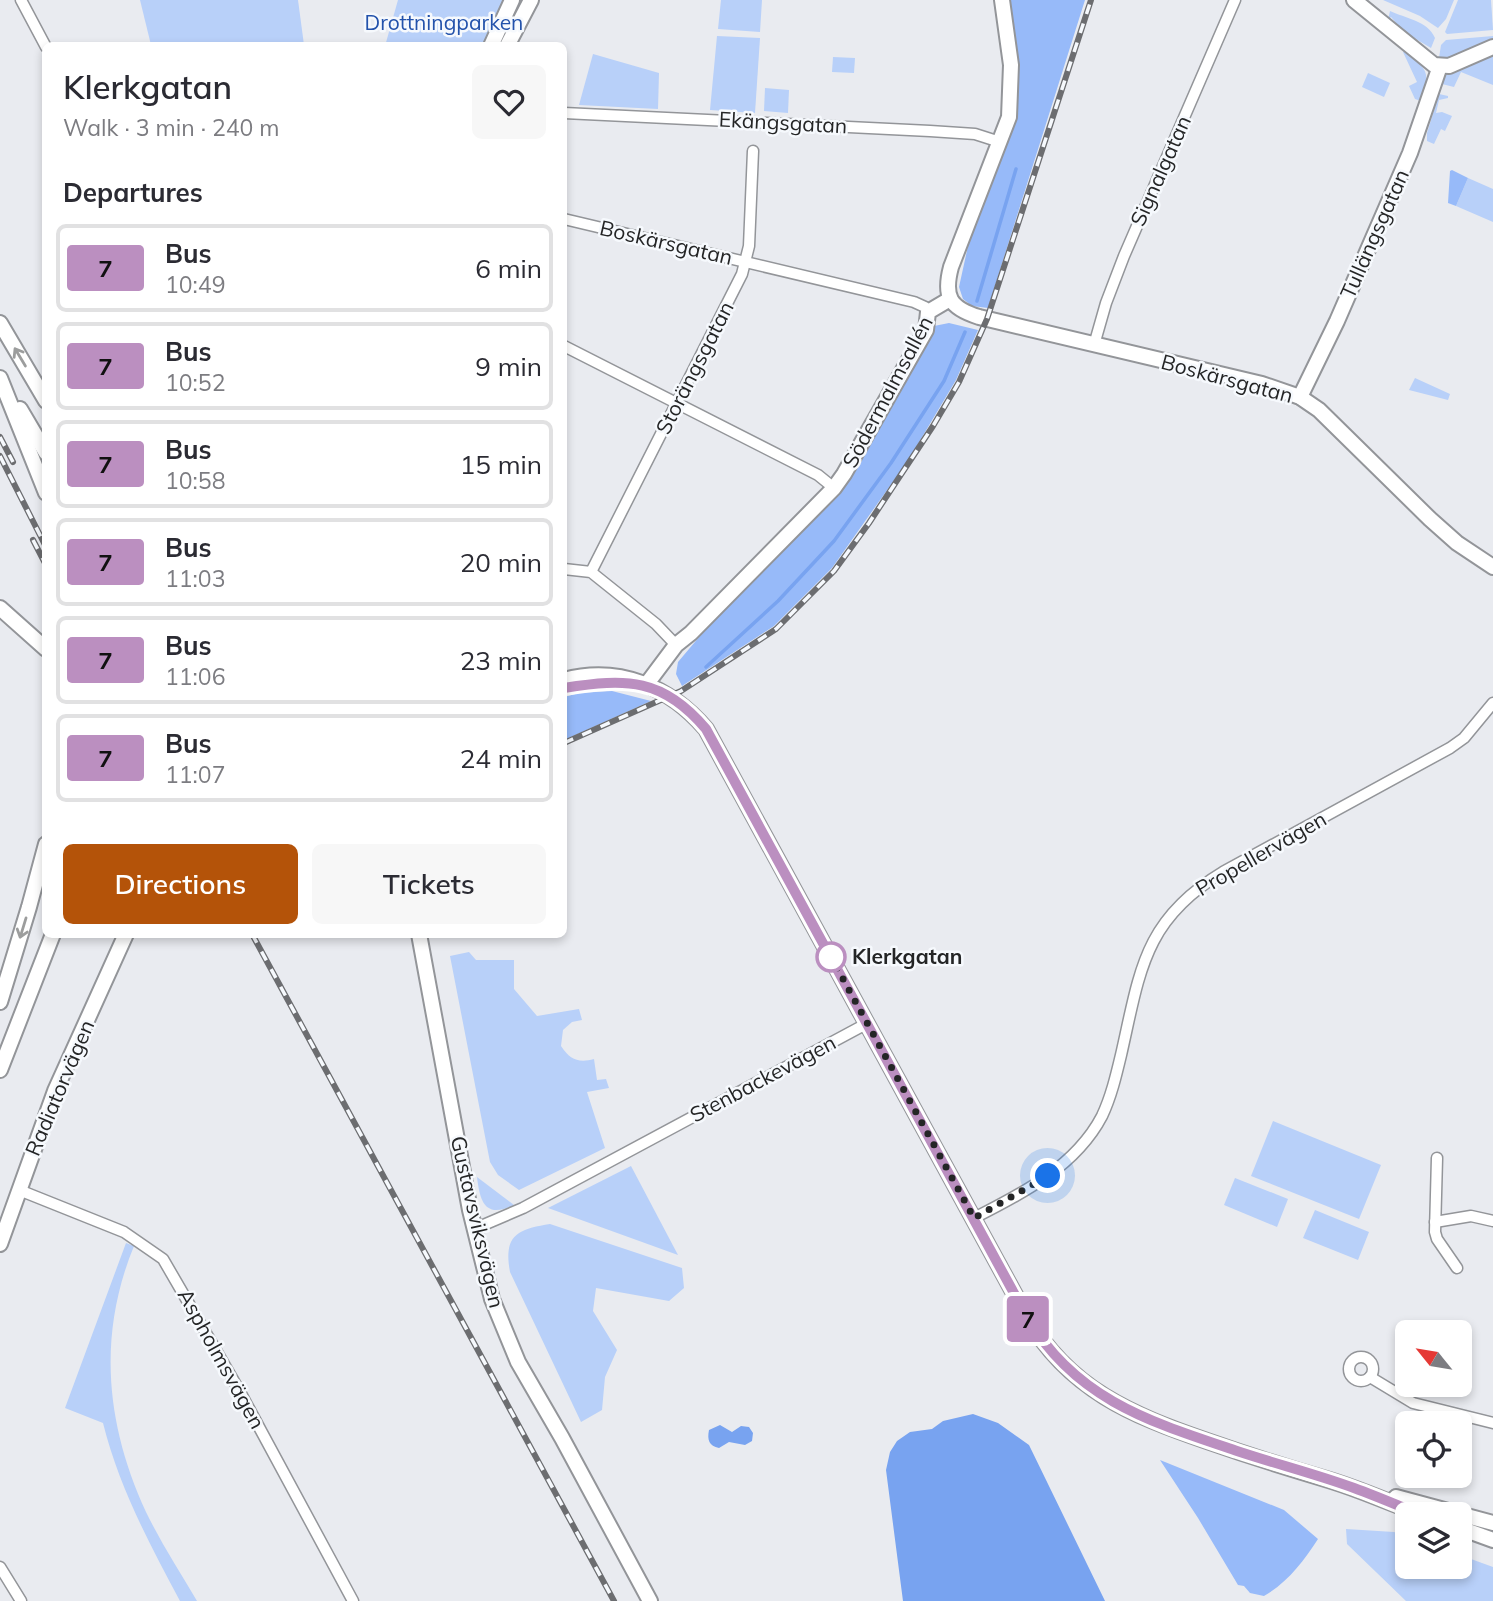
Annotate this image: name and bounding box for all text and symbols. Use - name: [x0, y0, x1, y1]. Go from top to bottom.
- park label: Drottningparken: [365, 9, 523, 35]
- button: heart: [472, 65, 546, 139]
- text: Klerkgatan: [63, 66, 232, 107]
- street label: Ekängsgatan: [718, 106, 848, 138]
- street label: Signalgatan: [1124, 111, 1196, 230]
- text: Walk · 3 min · 240 m: [63, 113, 280, 142]
- street label: Tullängsgatan: [1334, 165, 1414, 302]
- text: Departures: [63, 176, 203, 209]
- street label: Boskärsgatan: [597, 214, 735, 270]
- text: Bus: [165, 237, 211, 270]
- text: 6 min: [475, 252, 542, 285]
- text: 7: [98, 253, 113, 283]
- text: 10:49: [165, 270, 225, 299]
- street label: Storängsgatan: [650, 297, 739, 438]
- street label: Södermalmsallén: [836, 311, 938, 472]
- text: Bus: [165, 335, 211, 368]
- one-way arrow: [13, 348, 27, 368]
- street label: Boskärsgatan: [1158, 348, 1296, 408]
- text: 9 min: [475, 350, 542, 383]
- text: 7: [98, 351, 113, 381]
- text: 10:52: [165, 368, 225, 397]
- text: Bus: [165, 433, 211, 466]
- text: 15 min: [460, 448, 542, 481]
- text: 7: [98, 449, 113, 479]
- text: 10:58: [165, 466, 225, 495]
- text: Bus: [165, 531, 211, 564]
- text: 20 min: [460, 546, 542, 579]
- text: 7: [98, 547, 113, 577]
- text: 11:03: [165, 564, 225, 593]
- text: Bus: [165, 629, 211, 662]
- text: 23 min: [460, 644, 542, 677]
- text: 7: [98, 645, 113, 675]
- text: 11:06: [165, 662, 225, 691]
- text: Bus: [165, 727, 211, 760]
- text: 24 min: [460, 742, 542, 775]
- text: 7: [98, 743, 113, 773]
- text: 11:07: [165, 760, 225, 789]
- street label: Propellervägen: [1190, 805, 1331, 901]
- button: Directions: [63, 844, 298, 924]
- button: Tickets: [312, 844, 546, 924]
- one-way arrow: [16, 916, 28, 938]
- marker: Klerkgatan: [816, 942, 846, 972]
- place label: Klerkgatan: [852, 943, 962, 969]
- street label: Radiatorvägen: [19, 1016, 99, 1159]
- street label: Stenbackevägen: [685, 1029, 840, 1128]
- street label: Gustavsviksvägen: [446, 1133, 510, 1310]
- your location: [1030, 1158, 1065, 1193]
- street label: Aspholmsvägen: [173, 1284, 271, 1433]
- line badge: 7: [1005, 1296, 1051, 1342]
- text: 7: [1021, 1304, 1035, 1334]
- north arrow: [1395, 1320, 1472, 1396]
- map controls: [1395, 1320, 1472, 1579]
- button: locate: [1395, 1411, 1472, 1488]
- button: layers: [1395, 1502, 1472, 1579]

